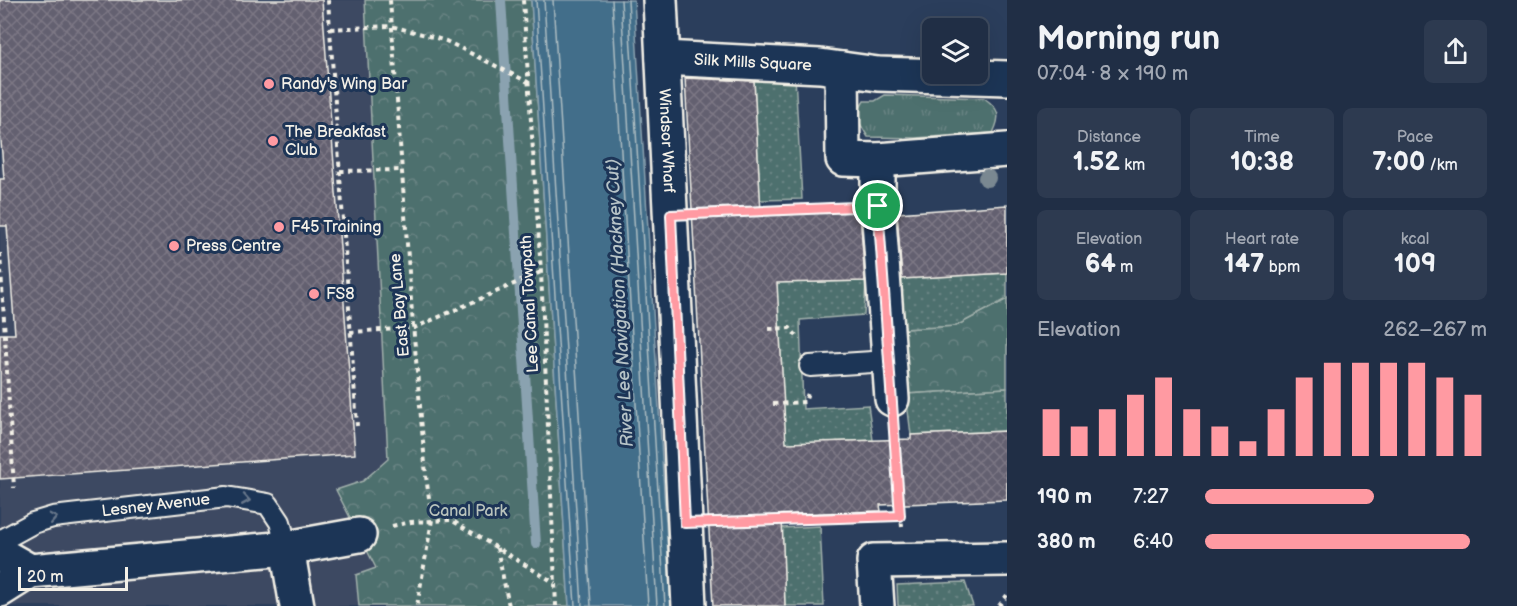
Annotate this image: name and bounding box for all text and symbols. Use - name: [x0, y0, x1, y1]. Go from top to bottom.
- map controls: [922, 18, 988, 84]
- button: layers: [922, 18, 988, 84]
- text: Morning run: [1037, 19, 1220, 59]
- button: share: [1424, 20, 1487, 83]
- street label: Silk Mills Square: [694, 50, 813, 75]
- text: 07:04 · 8 × 190 m: [1037, 62, 1188, 86]
- place label: Randy's Wing Bar: [281, 75, 407, 94]
- marker: Randy's Wing Bar: [262, 77, 276, 91]
- street label: Windsor Wharf: [655, 88, 679, 194]
- place label: The Breakfast Club: [285, 123, 386, 160]
- text: Distance: [1077, 128, 1141, 147]
- text: Time: [1244, 128, 1280, 147]
- text: Pace: [1397, 128, 1433, 147]
- marker: The Breakfast Club: [266, 134, 280, 148]
- text: 1.52: [1073, 147, 1120, 178]
- text: 10:38: [1230, 147, 1294, 178]
- text: 7:00: [1372, 147, 1425, 178]
- text: km: [1120, 156, 1145, 175]
- text: /km: [1425, 156, 1458, 175]
- water label: River Lee Navigation (Hackney Cut): [602, 158, 638, 448]
- pin: [852, 180, 903, 231]
- icon: arrive: [861, 189, 894, 222]
- place label: F45 Training: [291, 218, 381, 237]
- marker: F45 Training: [272, 220, 286, 234]
- text: Elevation: [1076, 230, 1142, 249]
- text: Heart rate: [1225, 230, 1299, 249]
- text: kcal: [1401, 230, 1429, 249]
- street label: Lee Canal Towpath: [517, 235, 543, 373]
- place label: Press Centre: [186, 237, 281, 256]
- marker: Press Centre: [167, 239, 181, 253]
- text: 64: [1085, 249, 1116, 280]
- text: 147: [1224, 249, 1264, 280]
- text: 109: [1394, 249, 1436, 280]
- street label: East Bay Lane: [386, 252, 414, 357]
- text: m: [1116, 258, 1133, 277]
- text: bpm: [1264, 258, 1300, 277]
- place label: FS8: [326, 285, 355, 304]
- marker: FS8: [307, 287, 321, 301]
- text: Elevation: [1037, 318, 1120, 342]
- text: 262–267 m: [1383, 318, 1487, 342]
- text: 190 m: [1037, 485, 1092, 509]
- text: 7:27: [1133, 485, 1168, 509]
- street label: Lesney Avenue: [101, 489, 211, 521]
- one-way arrow: [242, 494, 251, 506]
- park label: Canal Park: [429, 502, 507, 521]
- one-way arrow: [48, 512, 58, 525]
- text: 380 m: [1037, 530, 1096, 554]
- text: 6:40: [1133, 530, 1173, 554]
- scale bar: [18, 564, 128, 592]
- text: 20 m: [27, 568, 63, 587]

